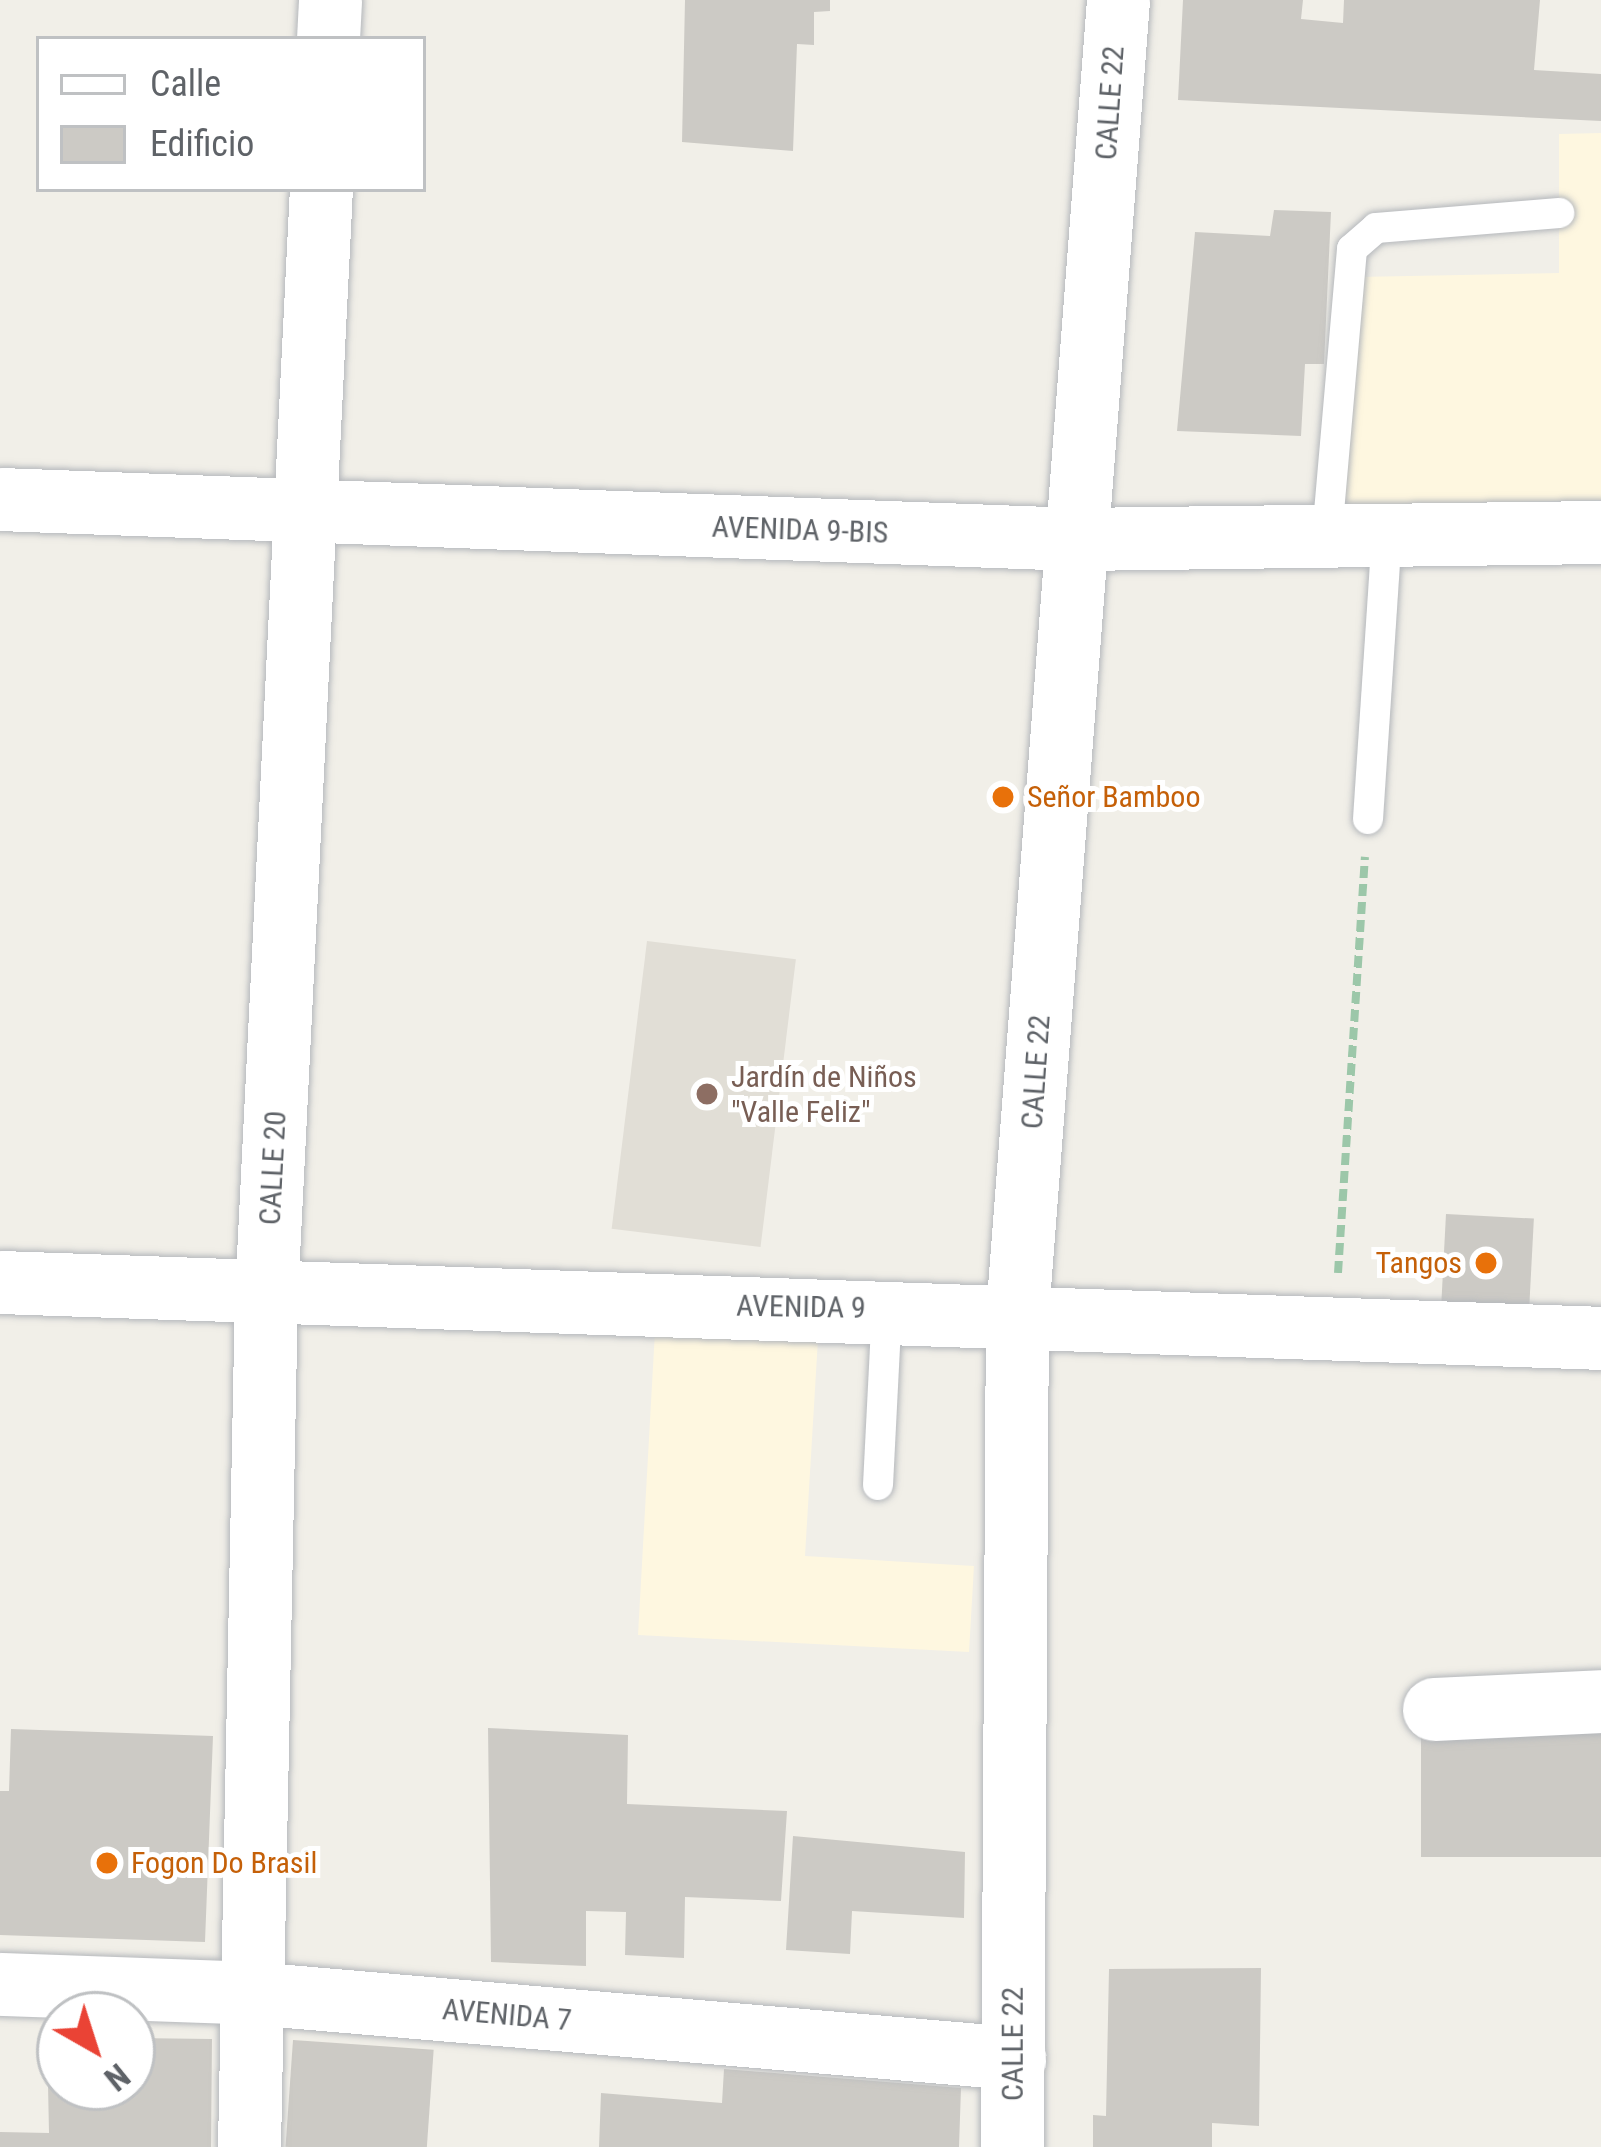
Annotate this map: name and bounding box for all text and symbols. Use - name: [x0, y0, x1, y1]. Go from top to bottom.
- legend: [36, 36, 426, 192]
- street label: CALLE 22: [1088, 45, 1132, 161]
- text: Calle: [150, 63, 221, 105]
- text: Edificio: [150, 123, 254, 165]
- street label: AVENIDA 9-BIS: [711, 509, 889, 551]
- place label: Señor Bamboo: [1027, 779, 1200, 815]
- marker: Señor Bamboo: [990, 784, 1016, 810]
- street label: CALLE 22: [1014, 1014, 1058, 1130]
- place label: Jardín de Niños "Valle Feliz": [731, 1059, 917, 1130]
- marker: Jardín de Niños "Valle Feliz": [694, 1081, 720, 1107]
- street label: CALLE 20: [252, 1110, 294, 1226]
- place label: Tangos: [1376, 1245, 1462, 1281]
- marker: Tangos: [1473, 1250, 1499, 1276]
- street label: AVENIDA 9: [736, 1288, 866, 1326]
- place label: Fogon Do Brasil: [131, 1845, 317, 1881]
- marker: Fogon Do Brasil: [94, 1850, 120, 1876]
- street label: CALLE 22: [995, 1987, 1031, 2101]
- north arrow: [36, 1991, 156, 2111]
- street label: AVENIDA 7: [441, 1991, 573, 2039]
- text: N: [97, 2056, 137, 2099]

